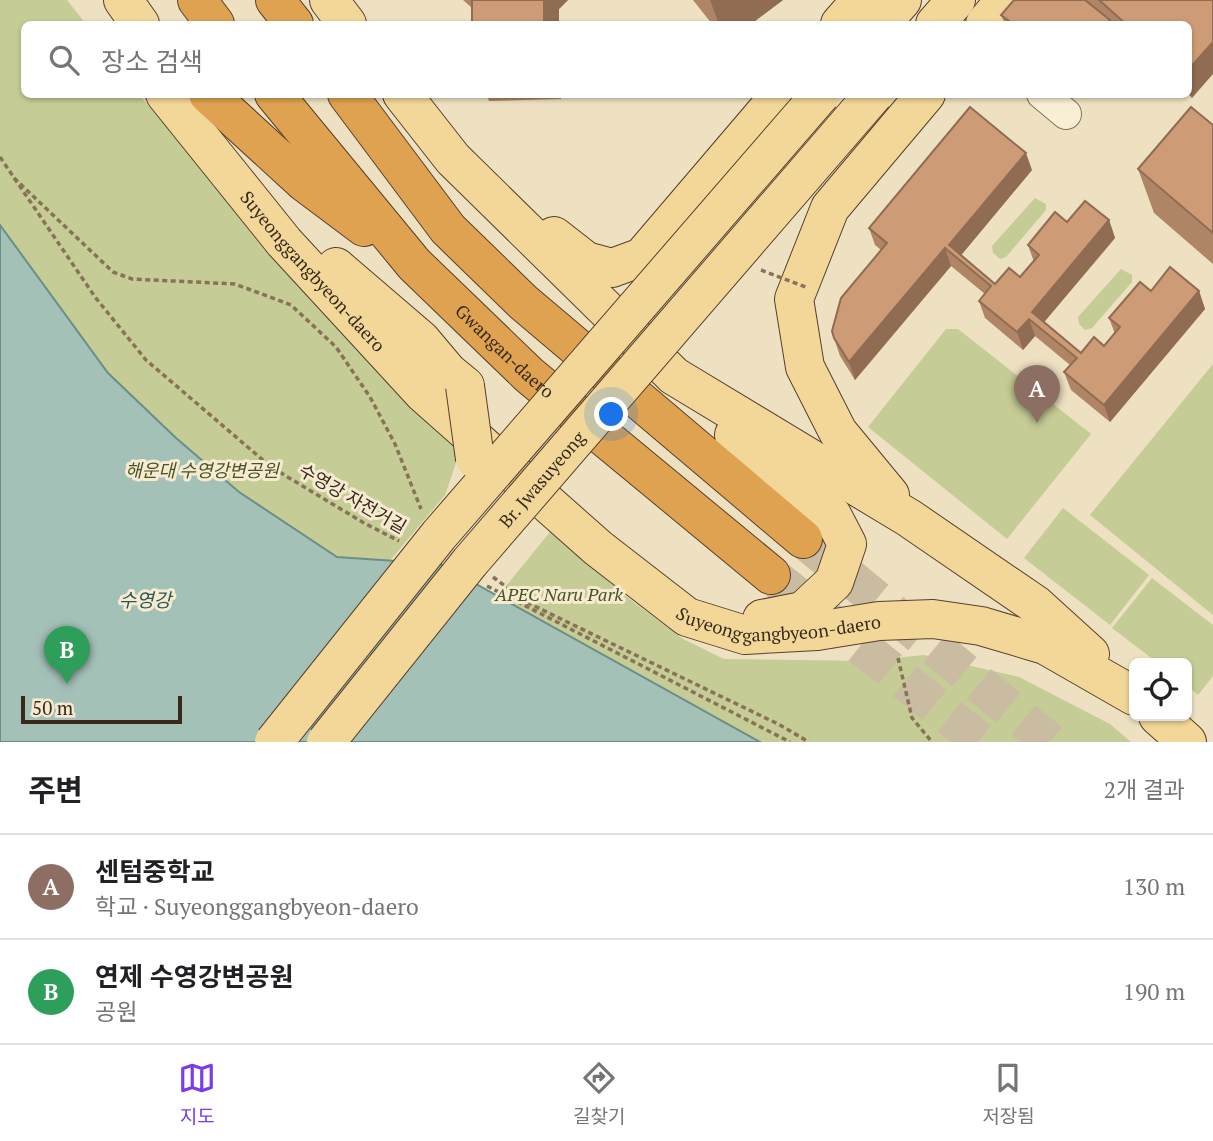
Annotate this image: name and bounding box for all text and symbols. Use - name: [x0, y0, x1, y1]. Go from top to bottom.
- search box: [21, 21, 1192, 98]
- icon: search: [45, 41, 83, 79]
- text: 장소 검색: [101, 44, 203, 78]
- street label: Suyeonggangbyeon-daero: [235, 186, 391, 357]
- street label: Gwangan-daero: [450, 299, 559, 403]
- pin: A: [1014, 365, 1060, 423]
- your location: [594, 397, 628, 431]
- street label: Br. Jwasuyeong: [493, 425, 590, 533]
- park label: 해운대 수영강변공원: [125, 458, 280, 482]
- street label: 수영강 자전거길: [295, 458, 411, 538]
- park label: APEC Naru Park: [494, 582, 623, 606]
- water label: 수영강: [119, 587, 174, 612]
- street label: Suyeonggangbyeon-daero: [672, 601, 882, 647]
- pin: B: [44, 626, 90, 684]
- map controls: [1129, 658, 1192, 721]
- button: locate: [1129, 658, 1192, 721]
- scale bar: [21, 693, 182, 725]
- text: 50 m: [32, 695, 73, 720]
- text: 주변: [28, 770, 83, 810]
- text: 2개 결과: [1104, 774, 1185, 805]
- text: 센텀중학교: [95, 854, 215, 888]
- text: A: [43, 871, 59, 902]
- text: 130 m: [1123, 871, 1185, 902]
- text: 학교 · Suyeonggangbyeon-daero: [95, 891, 419, 922]
- text: 연제 수영강변공원: [95, 959, 293, 993]
- text: B: [44, 976, 58, 1007]
- text: 190 m: [1123, 976, 1185, 1007]
- text: 공원: [95, 996, 137, 1027]
- tab: 지도: [178, 1059, 216, 1128]
- tab: 길찾기: [573, 1059, 625, 1128]
- tab: 저장됨: [982, 1059, 1035, 1128]

